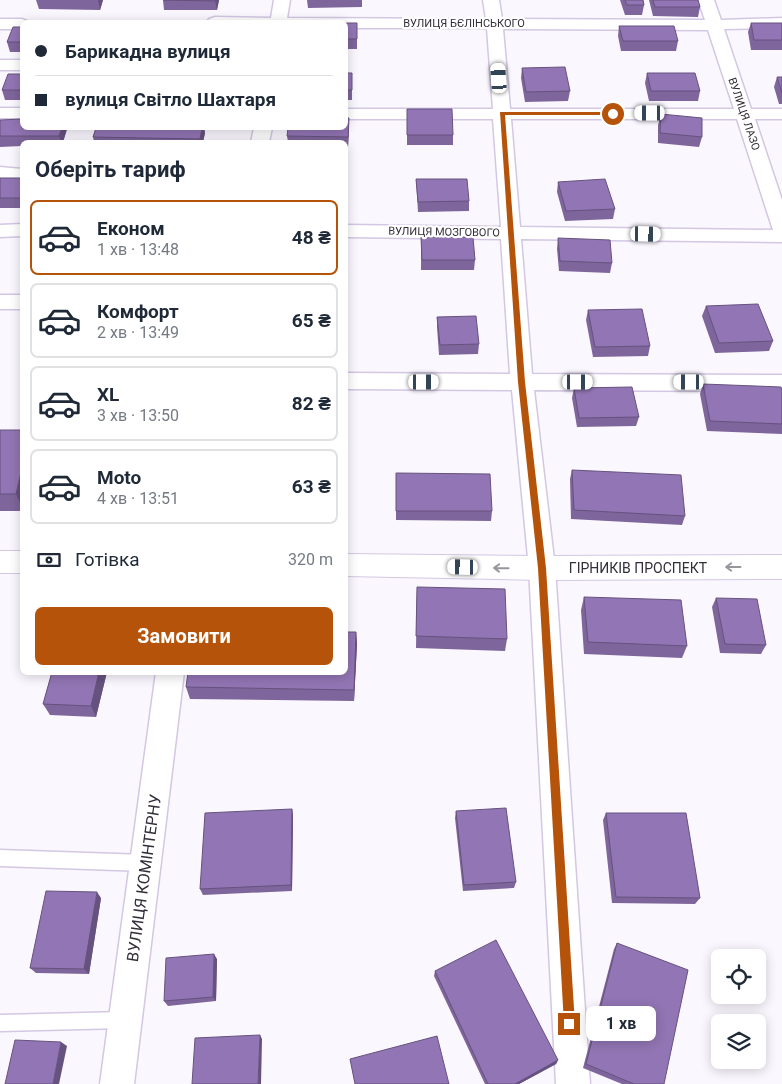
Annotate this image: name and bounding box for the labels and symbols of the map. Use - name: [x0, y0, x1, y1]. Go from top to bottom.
- street label: ВУЛИЦЯ БЄЛІНСЬКОГО: [403, 17, 525, 30]
- car: [490, 63, 507, 93]
- street label: ВУЛИЦЯ ЛАЗО: [725, 76, 763, 152]
- route start: [602, 103, 624, 125]
- car: [635, 106, 665, 121]
- street label: ВУЛИЦЯ МОЗГОВОГО: [388, 225, 500, 239]
- car: [630, 226, 661, 242]
- car: [409, 375, 439, 390]
- car: [563, 375, 593, 390]
- car: [674, 375, 704, 390]
- car: [447, 559, 478, 575]
- street label: ГІРНИКІВ ПРОСПЕКТ: [569, 560, 708, 576]
- one-way arrow: [726, 562, 742, 572]
- one-way arrow: [493, 563, 510, 573]
- street label: ВУЛИЦЯ КОМІНТЕРНУ: [123, 793, 165, 963]
- callout: 1 хв: [586, 1006, 656, 1042]
- route end: [558, 1013, 580, 1035]

